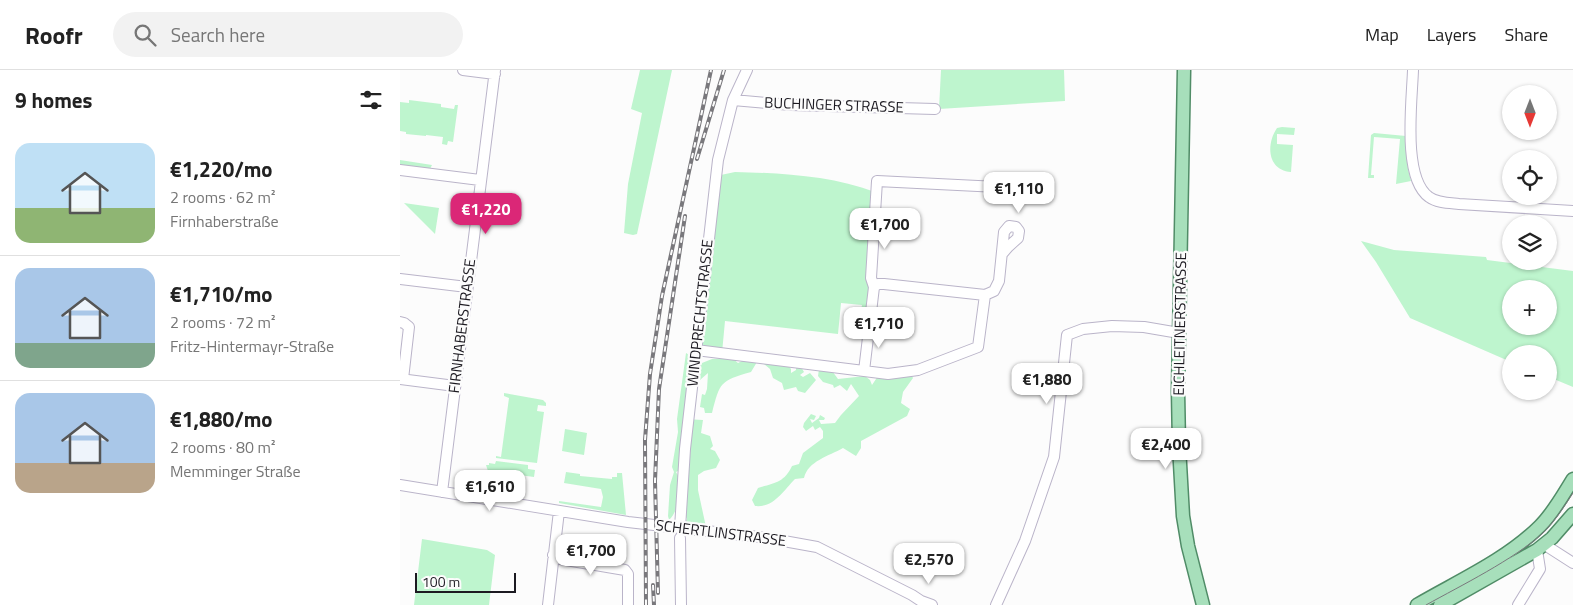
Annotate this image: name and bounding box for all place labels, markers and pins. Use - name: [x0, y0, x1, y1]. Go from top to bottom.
- pin: €1,110: [978, 172, 1060, 214]
- pin: €1,220: [445, 192, 527, 235]
- pin: €1,700: [844, 208, 926, 250]
- pin: €1,710: [838, 306, 920, 349]
- pin: €1,880: [1006, 362, 1088, 405]
- pin: €2,400: [1125, 428, 1207, 470]
- pin: €1,610: [449, 470, 531, 512]
- pin: €1,700: [550, 534, 632, 576]
- pin: €2,570: [888, 542, 970, 585]

